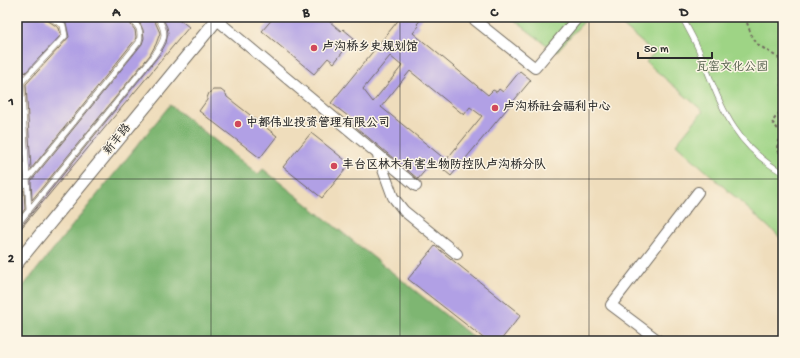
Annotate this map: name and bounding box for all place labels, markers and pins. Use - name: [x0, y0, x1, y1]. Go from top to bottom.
- place label: 卢沟桥乡史规划馆: [322, 39, 418, 55]
- marker: 卢沟桥乡史规划馆: [309, 43, 319, 53]
- place label: 卢沟桥社会福利中心: [503, 99, 611, 115]
- marker: 卢沟桥社会福利中心: [490, 103, 500, 113]
- place label: 中都伟业投资管理有限公司: [246, 116, 390, 131]
- marker: 中都伟业投资管理有限公司: [233, 119, 243, 129]
- place label: 丰台区林木有害生物防控队卢沟桥分队: [342, 157, 546, 173]
- marker: 丰台区林木有害生物防控队卢沟桥分队: [329, 161, 339, 171]

